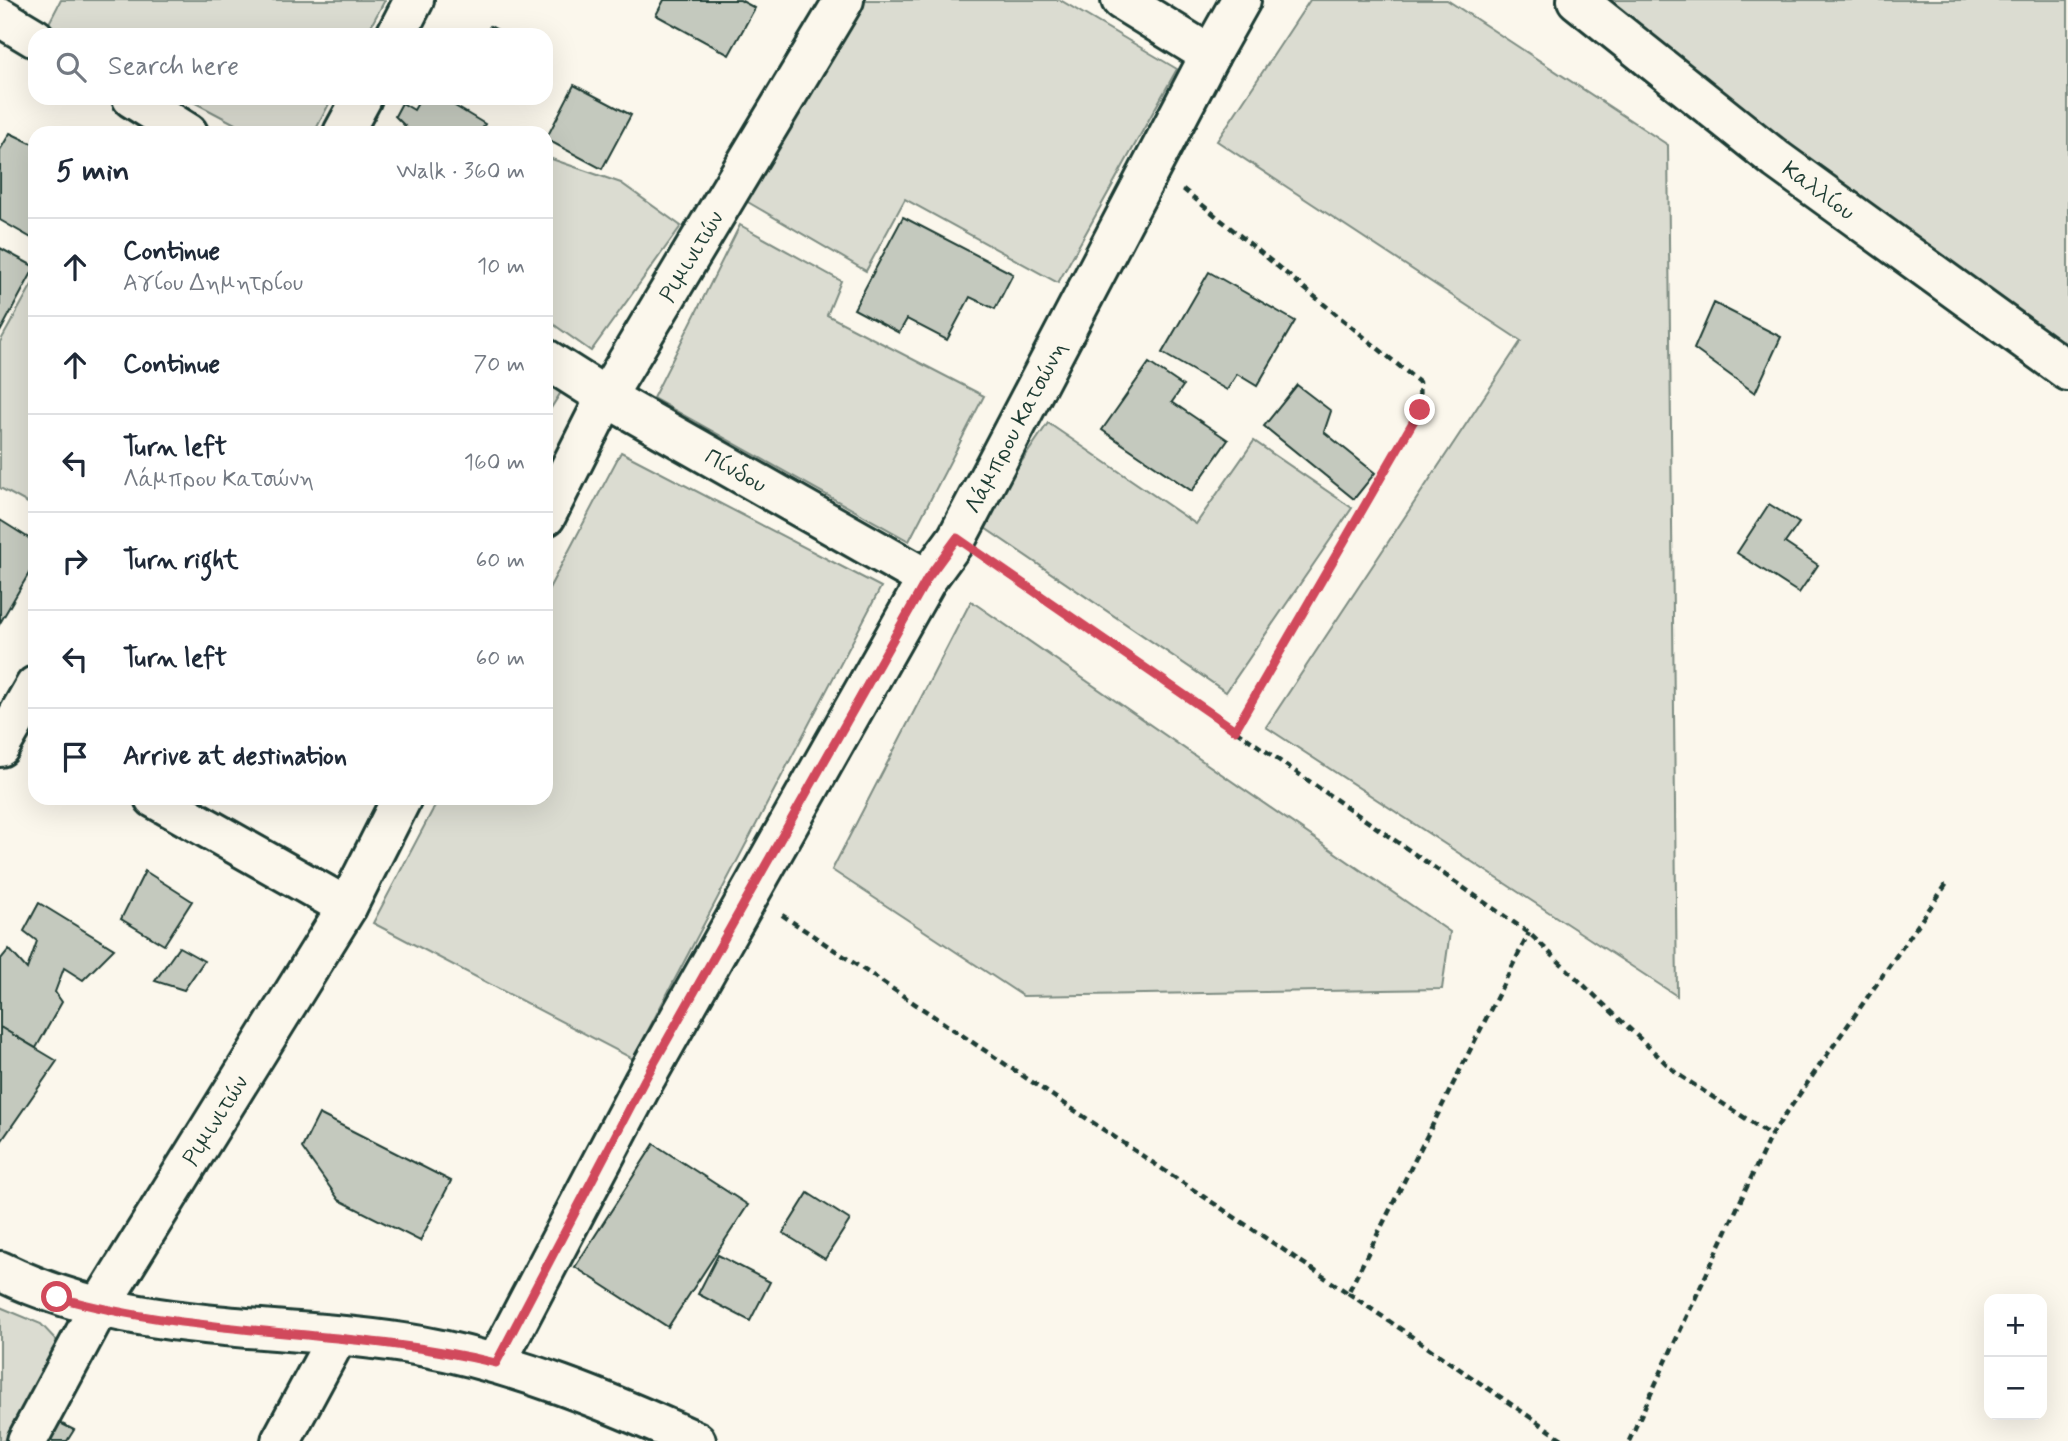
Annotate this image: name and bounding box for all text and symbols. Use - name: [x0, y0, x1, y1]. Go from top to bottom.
- search box: [28, 28, 553, 105]
- icon: search: [52, 48, 90, 86]
- text: Search here: [108, 50, 239, 84]
- text: 5 min: [56, 152, 130, 191]
- street label: Καλλίου: [1775, 155, 1860, 228]
- text: Walk · 360 m: [396, 157, 525, 187]
- street label: Ριμινιτών: [654, 206, 732, 308]
- text: Continue: [123, 235, 220, 269]
- icon: ahead: [56, 248, 94, 286]
- text: 10 m: [477, 252, 525, 282]
- text: Αγίου Δημητρίου: [123, 269, 303, 299]
- street label: Λάμπρου Κατσώνη: [959, 337, 1075, 519]
- icon: ahead: [56, 346, 94, 384]
- text: Continue: [123, 348, 220, 382]
- text: 70 m: [473, 350, 525, 380]
- route end: [1404, 394, 1435, 425]
- text: Turn left: [123, 431, 227, 465]
- street label: Πίνδου: [699, 443, 771, 501]
- icon: left: [56, 444, 94, 482]
- text: 160 m: [464, 448, 525, 478]
- text: Λάμπρου Κατσώνη: [123, 465, 314, 495]
- icon: right: [56, 542, 94, 580]
- text: Turn right: [123, 544, 239, 578]
- text: 60 m: [476, 546, 525, 576]
- icon: left: [56, 640, 94, 678]
- text: Turn left: [123, 642, 227, 676]
- text: 60 m: [476, 644, 525, 674]
- icon: arrive: [56, 738, 94, 776]
- text: Arrive at destination: [123, 740, 347, 774]
- street label: Ριμινιτών: [177, 1070, 256, 1172]
- route start: [41, 1281, 72, 1312]
- map controls: [1984, 1294, 2047, 1420]
- button: +: [1984, 1294, 2047, 1357]
- button: −: [1984, 1357, 2047, 1420]

